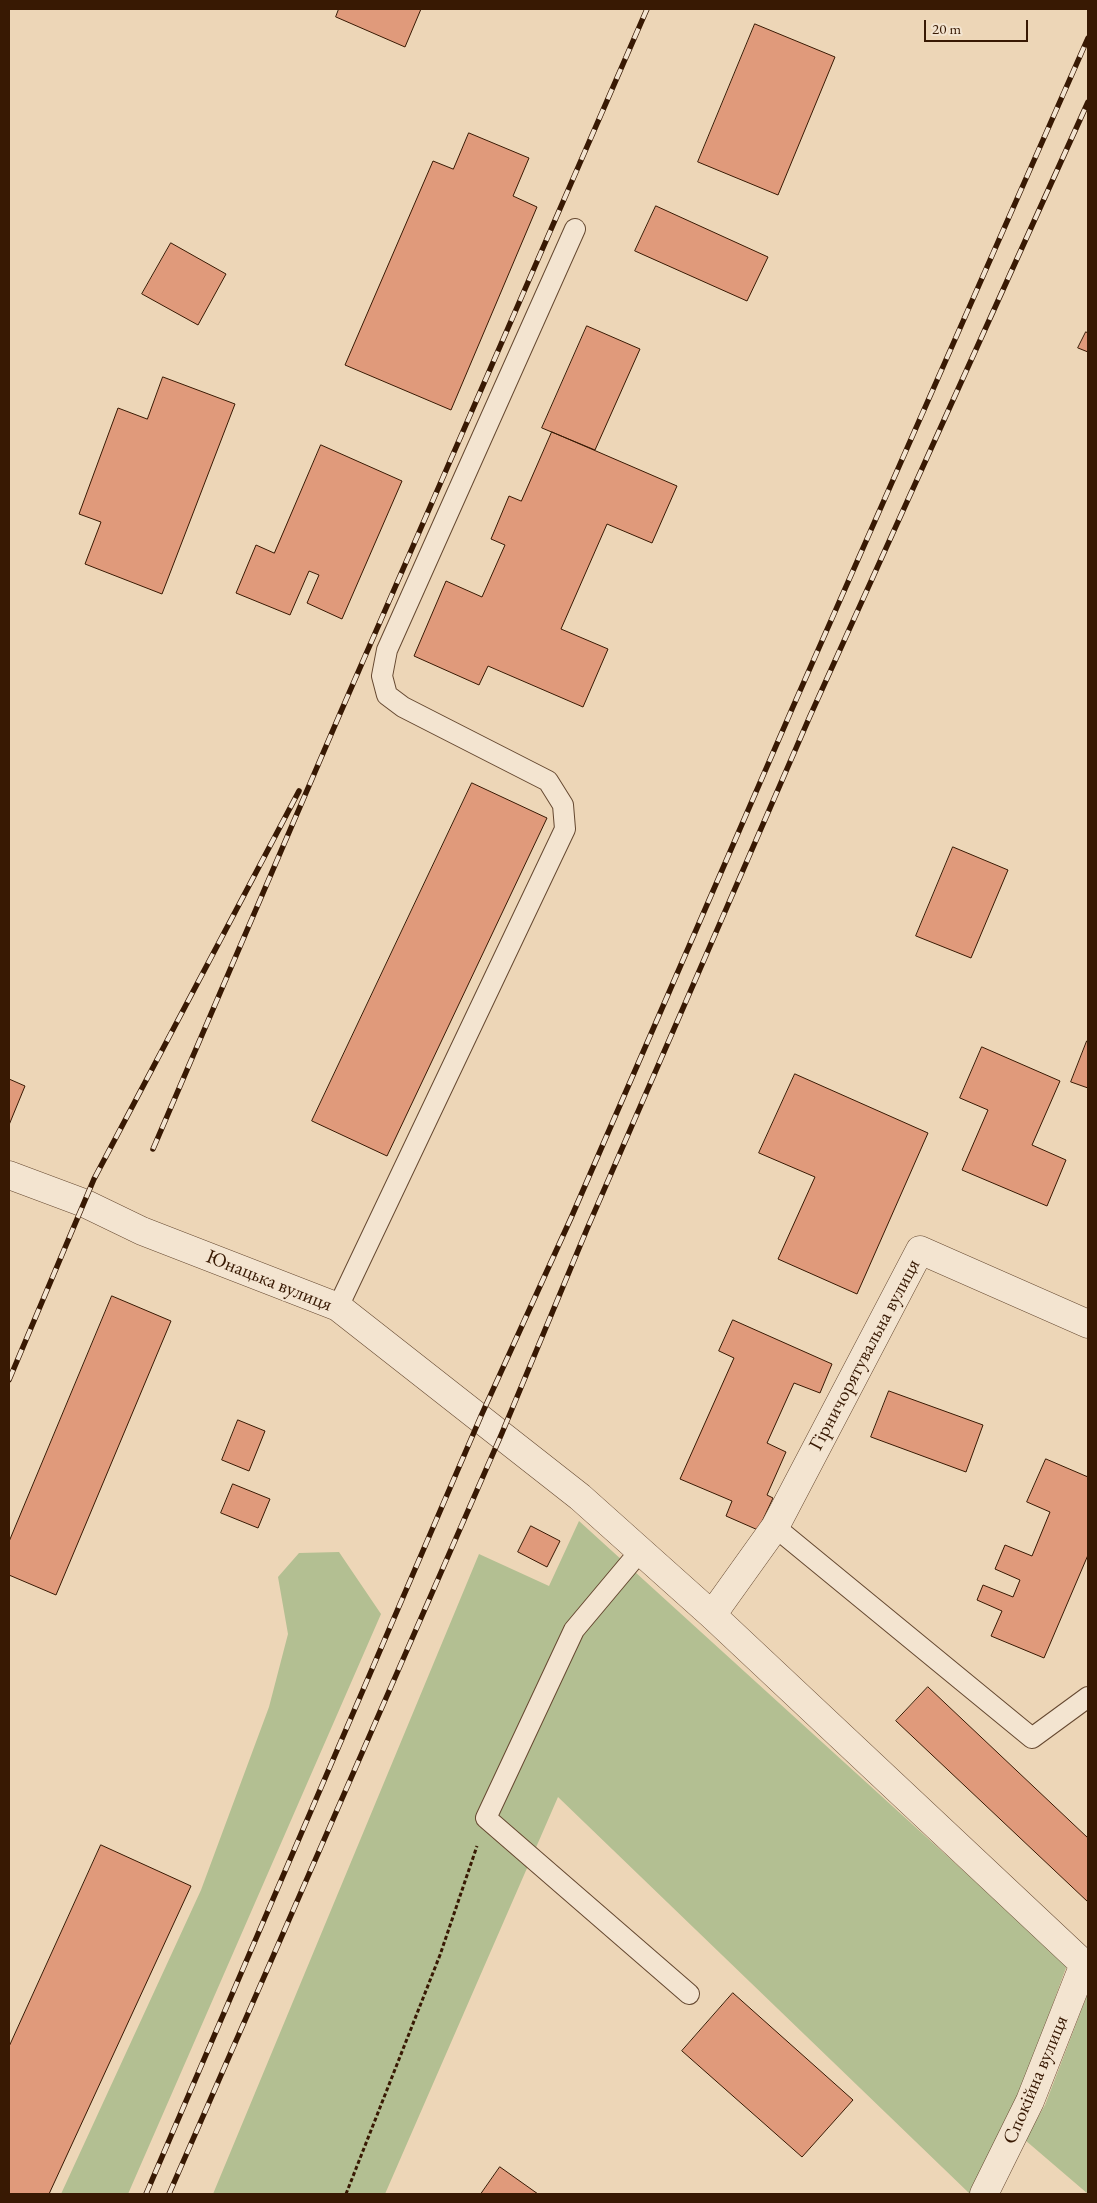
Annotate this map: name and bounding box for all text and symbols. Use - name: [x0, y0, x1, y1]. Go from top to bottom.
- scale bar: [927, 10, 1031, 42]
- text: 20 m: [932, 19, 961, 38]
- street label: Юнацька вулиця: [202, 1245, 336, 1317]
- street label: Гірничорятувальна вулиця: [804, 1255, 926, 1455]
- street label: Спокійна вулиця: [998, 2012, 1074, 2148]

